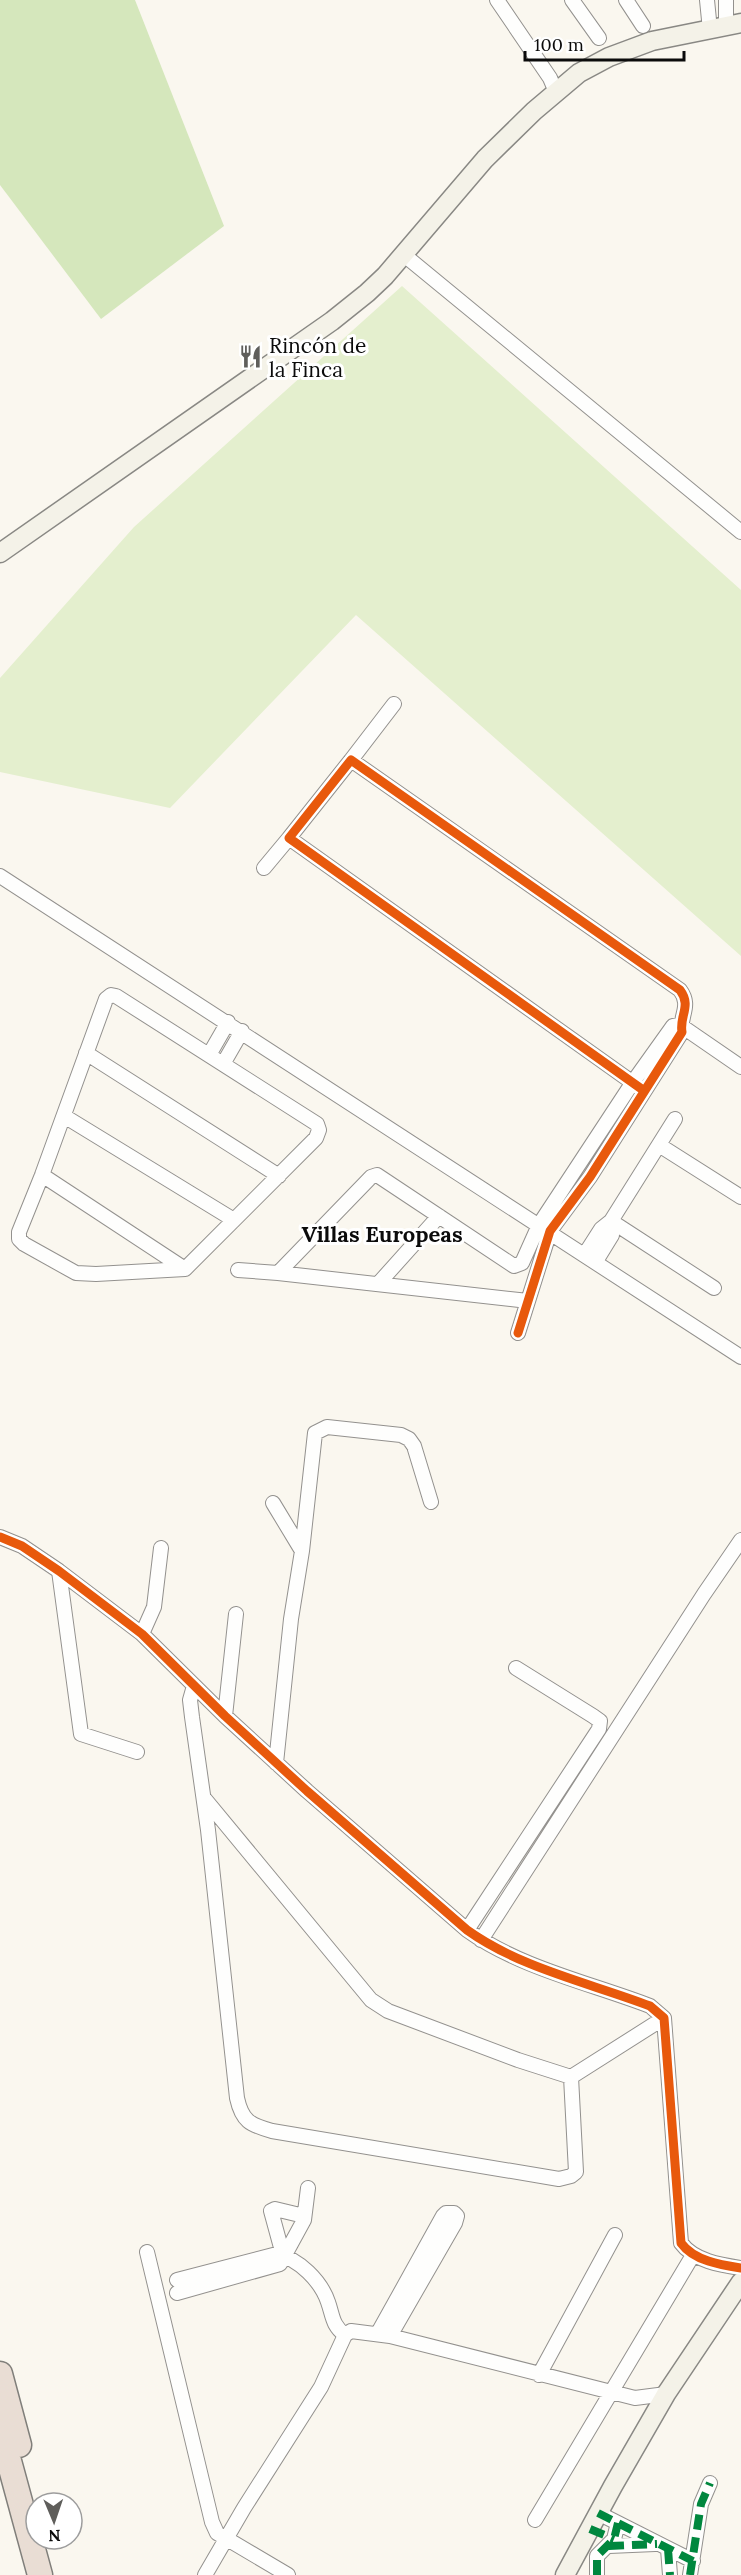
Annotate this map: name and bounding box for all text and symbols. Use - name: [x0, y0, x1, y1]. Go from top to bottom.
- scale bar: [525, 24, 684, 62]
- text: 100 m: [534, 33, 584, 56]
- place label: Rincón de la Finca: [269, 332, 366, 383]
- restaurant icon: Rincón de la Finca: [238, 344, 264, 370]
- district label: Villas Europeas: [301, 1220, 463, 1248]
- north arrow: [24, 2491, 84, 2551]
- text: N: [48, 2526, 61, 2546]

